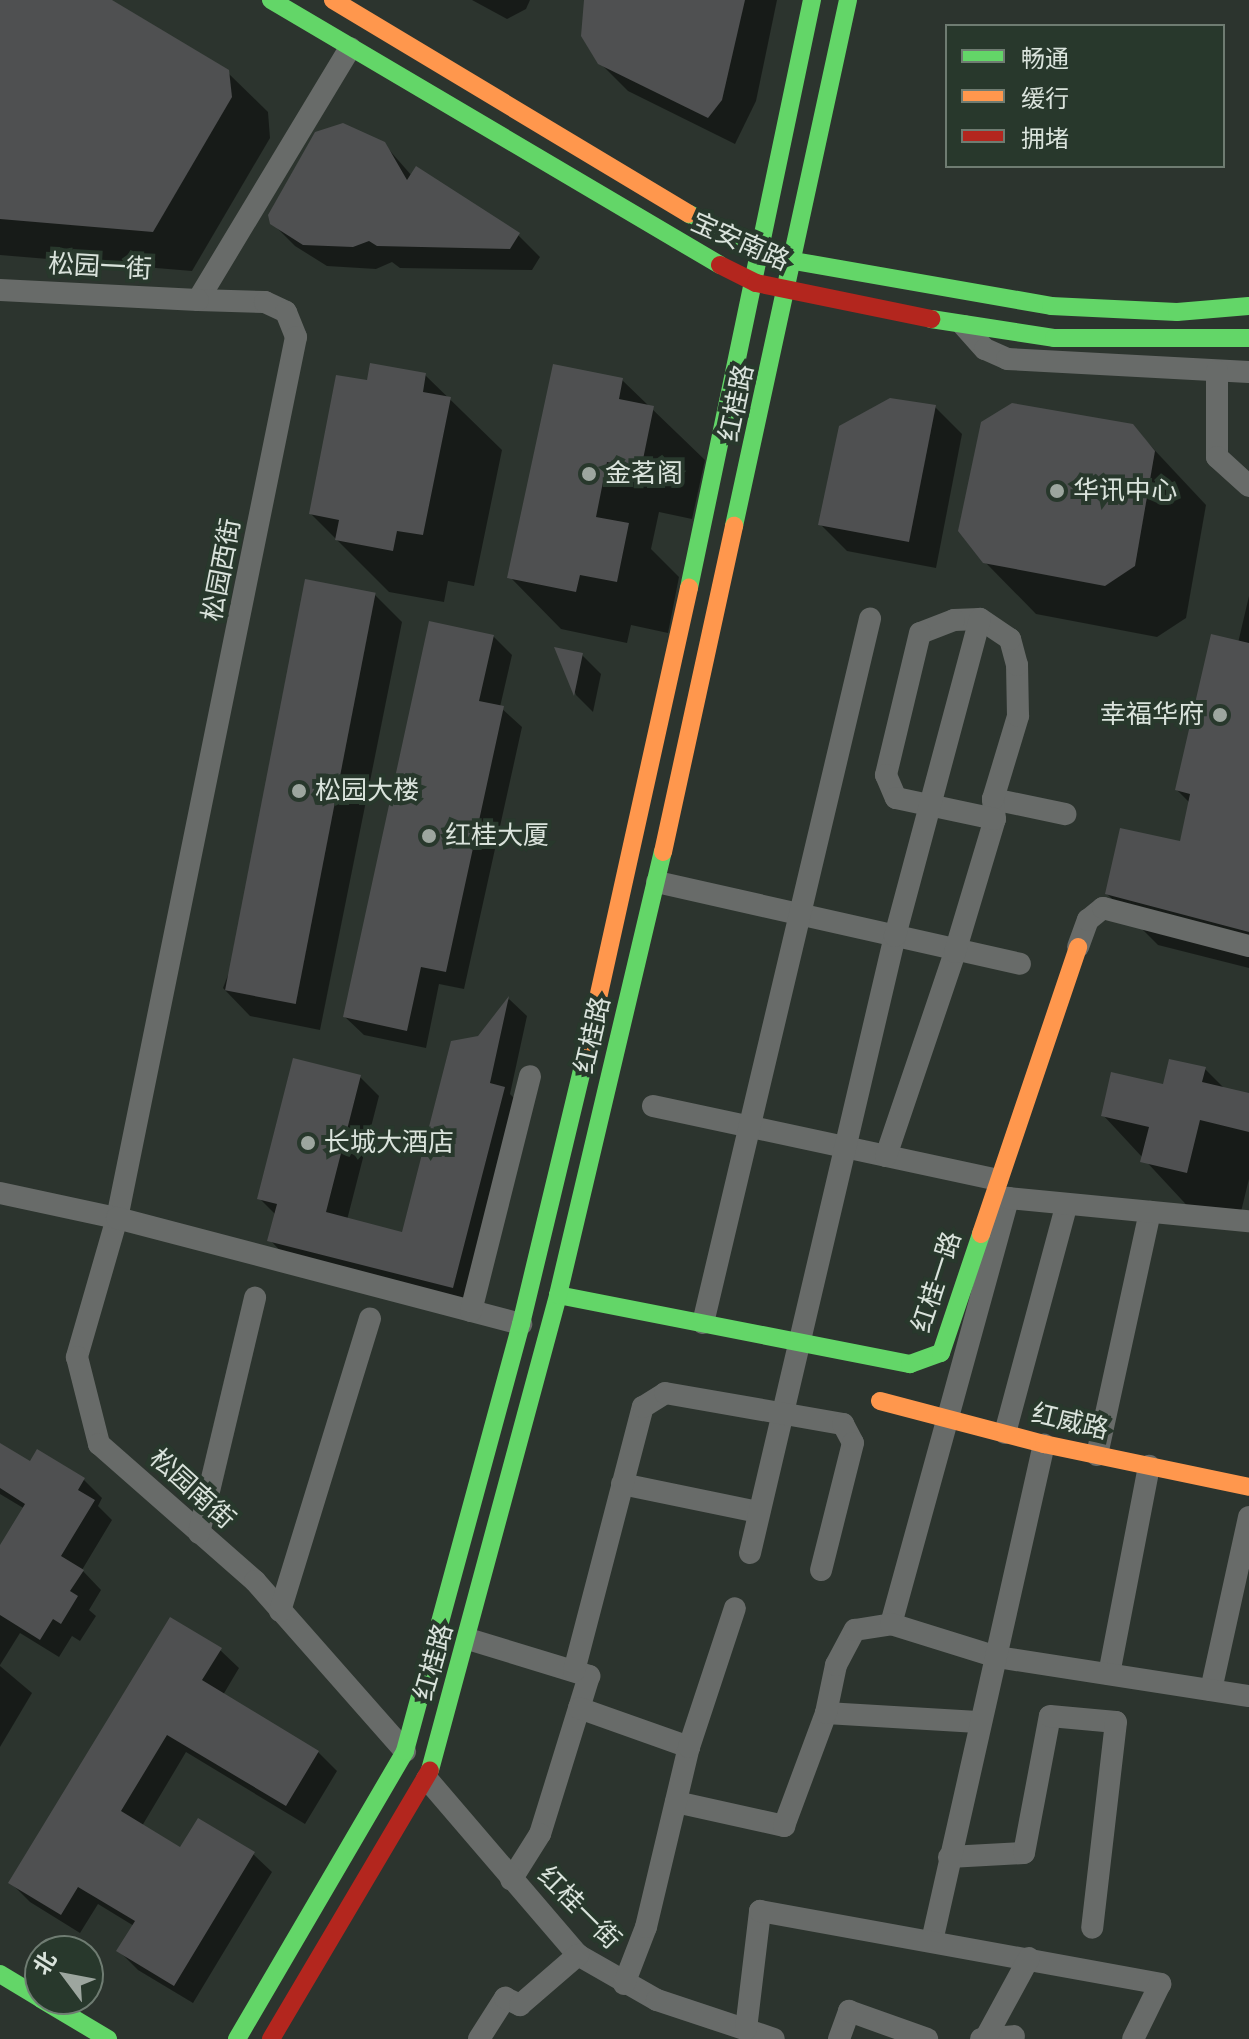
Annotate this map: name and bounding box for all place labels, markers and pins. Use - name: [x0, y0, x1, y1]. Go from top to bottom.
- place label: 金茗阁: [605, 458, 683, 490]
- marker: 金茗阁: [580, 465, 598, 483]
- place label: 华讯中心: [1073, 475, 1177, 507]
- marker: 华讯中心: [1048, 482, 1066, 500]
- place label: 幸福华府: [1100, 699, 1204, 731]
- marker: 幸福华府: [1211, 706, 1229, 724]
- place label: 松园大楼: [315, 775, 419, 807]
- marker: 松园大楼: [290, 782, 308, 800]
- place label: 红桂大厦: [445, 820, 549, 852]
- marker: 红桂大厦: [420, 827, 438, 845]
- place label: 长城大酒店: [324, 1127, 454, 1159]
- marker: 长城大酒店: [299, 1134, 317, 1152]

